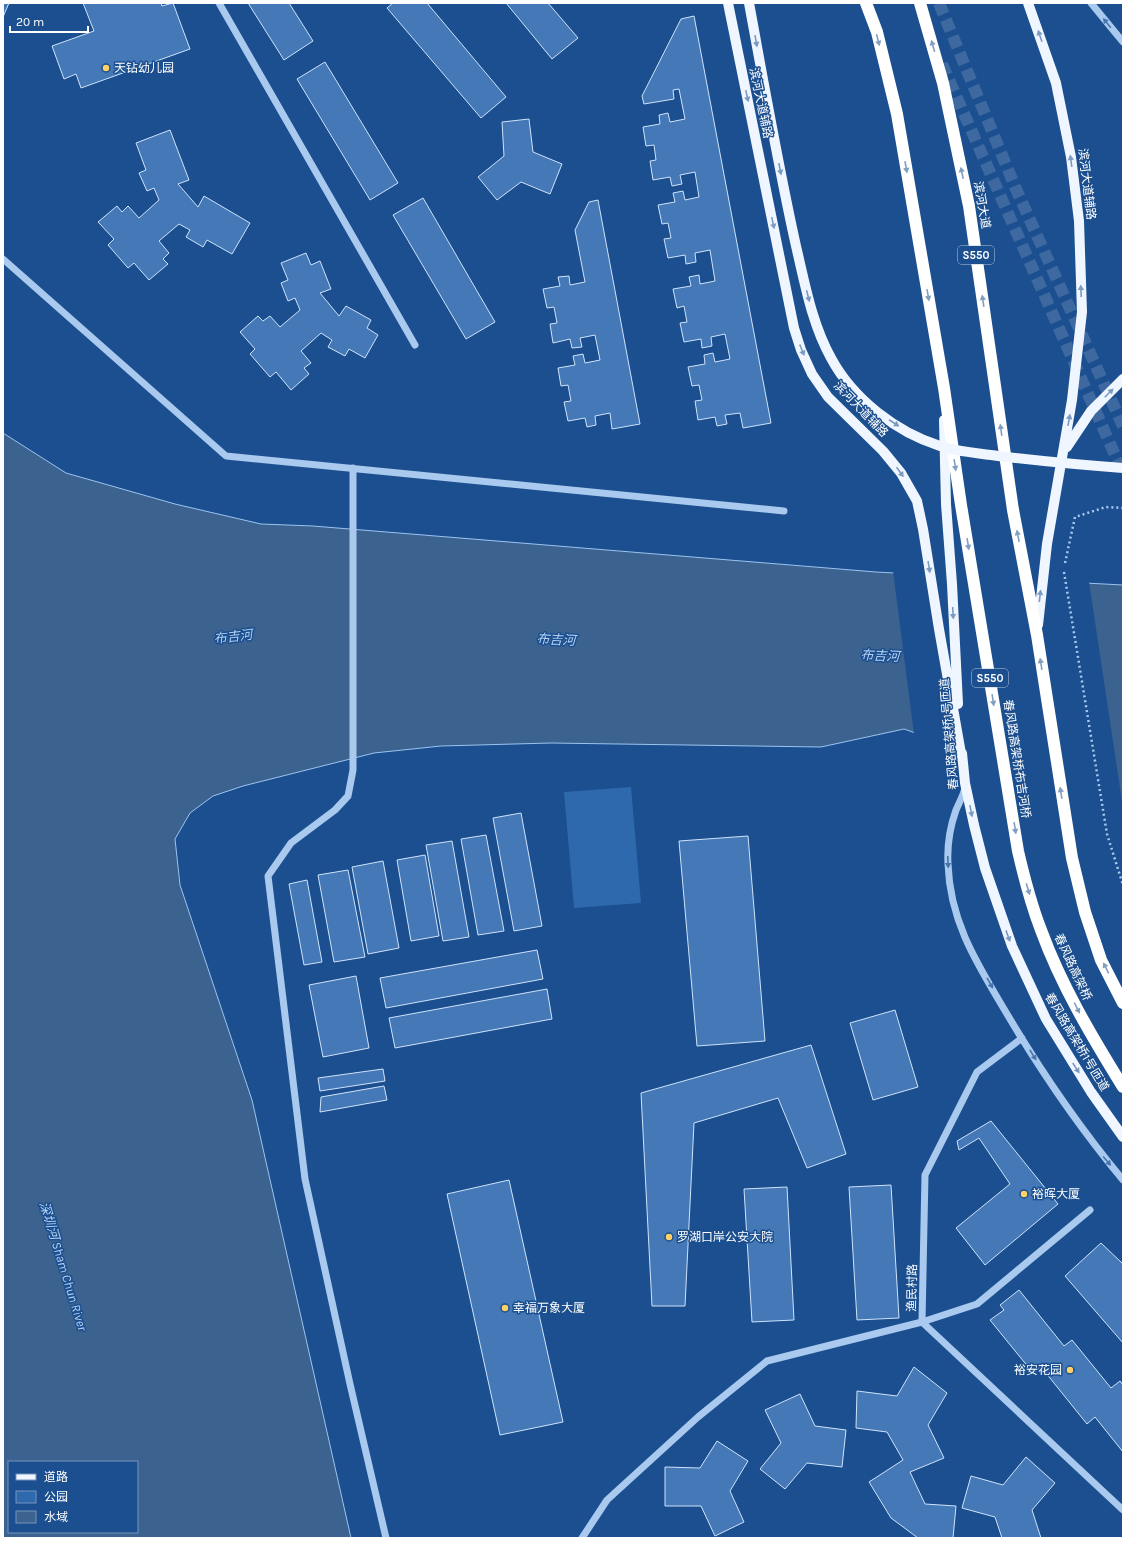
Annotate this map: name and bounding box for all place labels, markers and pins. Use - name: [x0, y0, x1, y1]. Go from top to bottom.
- place label: 天钻幼儿园: [114, 61, 174, 75]
- marker: 天钻幼儿园: [101, 63, 111, 73]
- place label: 裕晖大厦: [1032, 1187, 1080, 1201]
- marker: 裕晖大厦: [1019, 1189, 1029, 1199]
- place label: 罗湖口岸公安大院: [677, 1230, 773, 1244]
- marker: 罗湖口岸公安大院: [664, 1232, 674, 1242]
- place label: 幸福万象大厦: [513, 1301, 585, 1315]
- marker: 幸福万象大厦: [500, 1303, 510, 1313]
- place label: 裕安花园: [1014, 1363, 1062, 1377]
- marker: 裕安花园: [1065, 1365, 1075, 1375]

